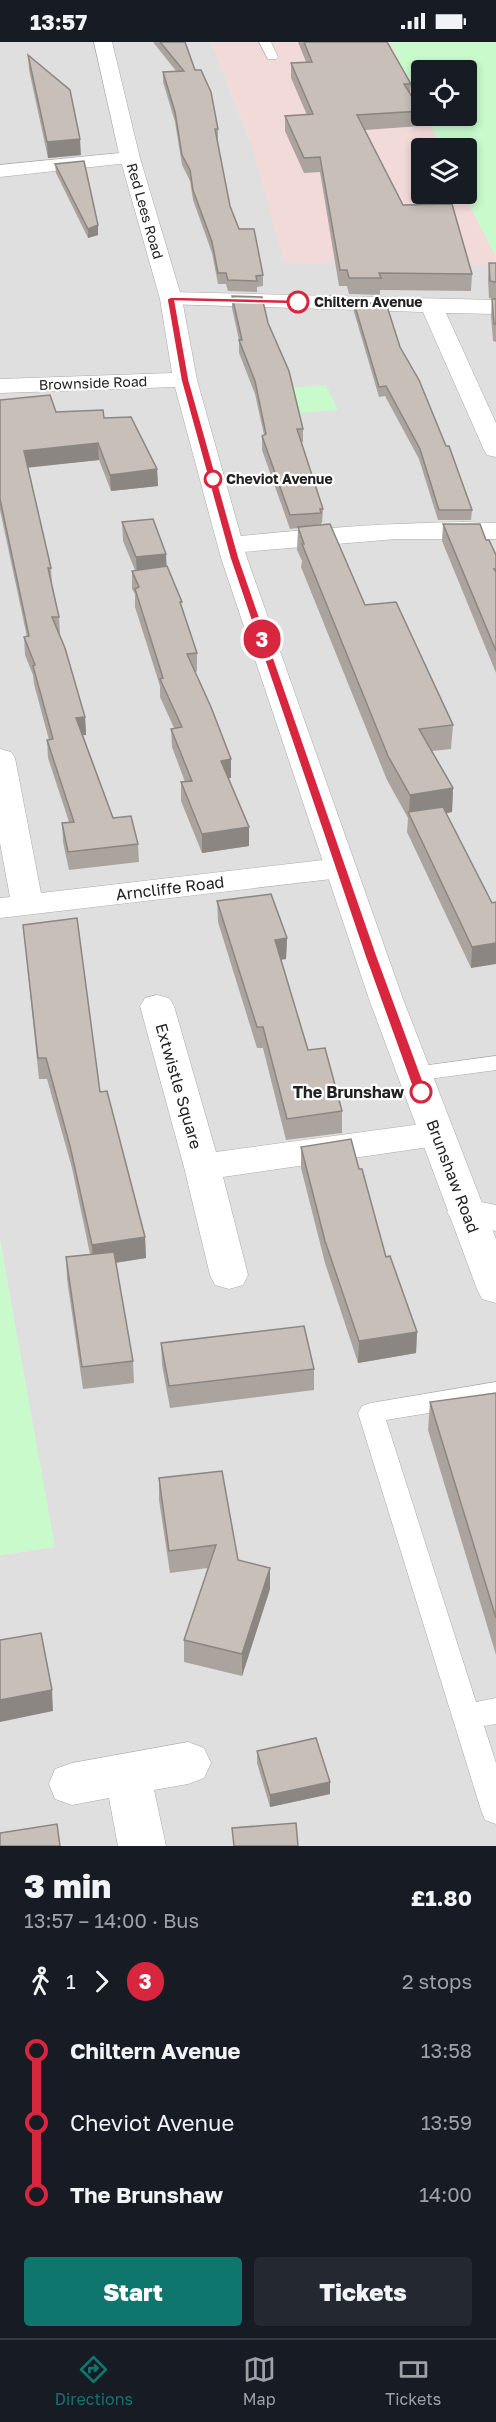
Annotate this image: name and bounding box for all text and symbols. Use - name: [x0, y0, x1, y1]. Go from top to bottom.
- text: 13:57: [30, 8, 87, 35]
- map controls: [411, 60, 477, 204]
- button: locate: [411, 60, 477, 126]
- button: layers: [411, 138, 477, 204]
- street label: Red Lees Road: [124, 161, 167, 261]
- marker: Chiltern Avenue: [287, 291, 309, 313]
- place label: Chiltern Avenue: [314, 293, 423, 310]
- street label: Brownside Road: [38, 372, 148, 393]
- marker: Cheviot Avenue: [204, 470, 222, 488]
- place label: Cheviot Avenue: [226, 470, 333, 487]
- line badge: 3: [242, 620, 282, 658]
- text: 3: [256, 626, 268, 652]
- street label: Arncliffe Road: [115, 871, 225, 905]
- street label: Extwistle Square: [151, 1021, 207, 1151]
- marker: The Brunshaw: [410, 1081, 432, 1103]
- place label: The Brunshaw: [293, 1082, 405, 1102]
- street label: Brunshaw Road: [422, 1116, 484, 1236]
- text: 3 min: [24, 1866, 111, 1905]
- text: £1.80: [411, 1884, 472, 1911]
- text: 13:57 – 14:00 · Bus: [24, 1908, 199, 1932]
- icon: walk: [24, 1965, 57, 1998]
- icon: forward: [85, 1965, 118, 1998]
- text: 3: [139, 1968, 152, 1994]
- text: 1: [66, 1969, 76, 1993]
- text: 2 stops: [402, 1969, 472, 1993]
- text: Chiltern Avenue: [70, 2037, 241, 2064]
- text: 13:58: [421, 2038, 472, 2062]
- text: Cheviot Avenue: [70, 2109, 234, 2136]
- text: 13:59: [421, 2110, 472, 2134]
- text: The Brunshaw: [70, 2181, 223, 2208]
- text: 14:00: [419, 2182, 472, 2206]
- button: Start: [24, 2257, 242, 2326]
- button: Tickets: [254, 2257, 472, 2326]
- tab: Directions: [55, 2353, 133, 2409]
- tab: Map: [243, 2353, 276, 2409]
- tab: Tickets: [385, 2353, 441, 2409]

